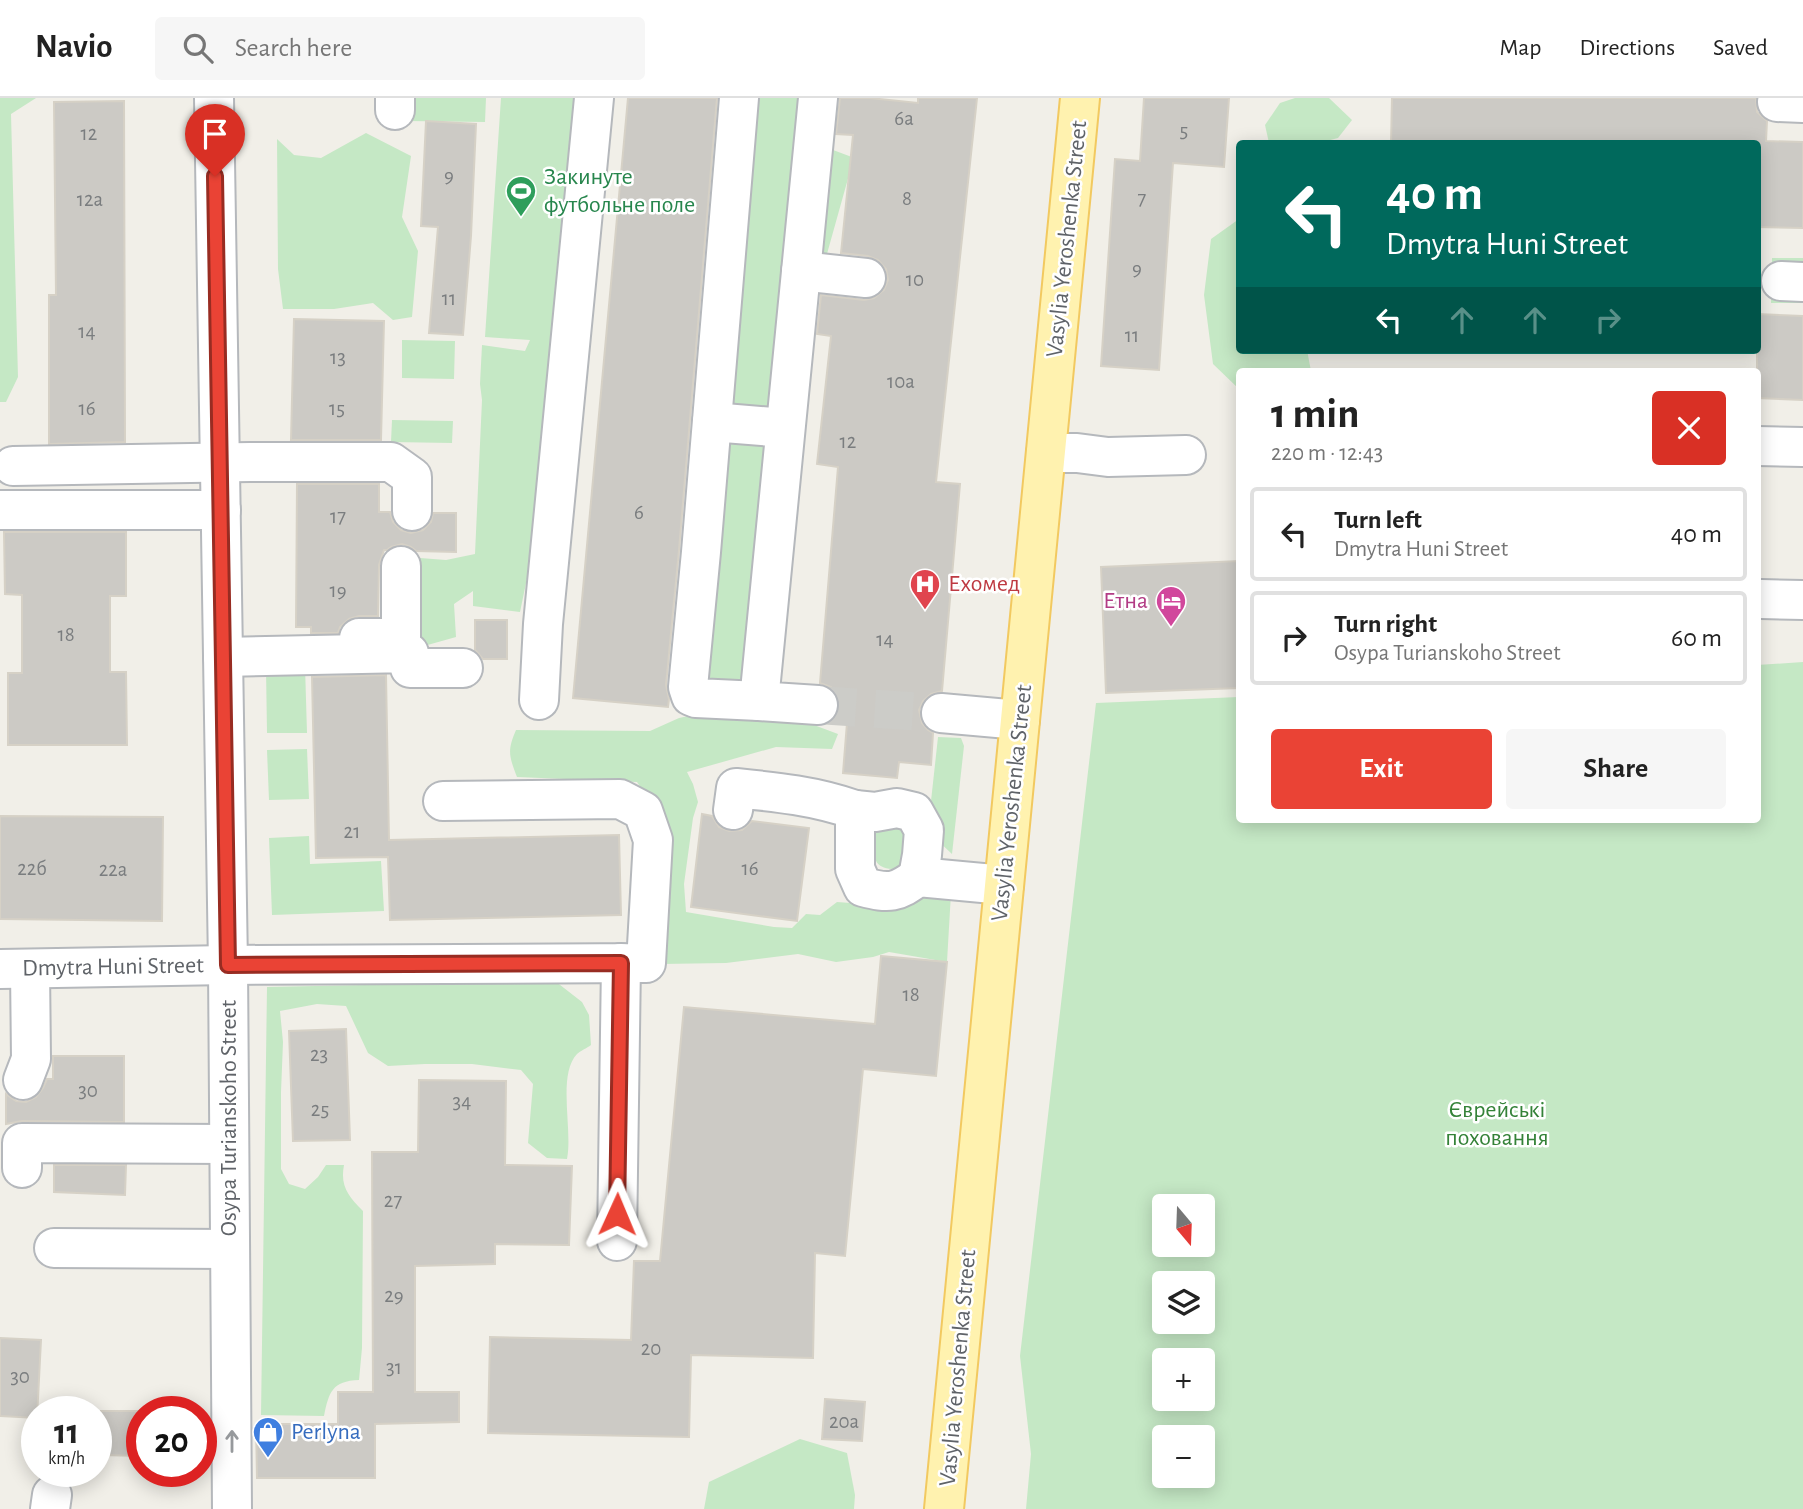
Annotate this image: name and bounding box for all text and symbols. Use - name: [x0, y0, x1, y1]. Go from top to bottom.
- search box: [155, 17, 645, 80]
- icon: search: [179, 29, 217, 67]
- text: Navio: [35, 31, 113, 64]
- text: Search here: [235, 35, 352, 61]
- text: Map: [1499, 36, 1541, 60]
- text: Directions: [1579, 36, 1675, 60]
- text: Saved: [1713, 36, 1768, 60]
- pin: [185, 104, 245, 176]
- house number: 6а: [894, 108, 914, 129]
- icon: arrive: [196, 115, 234, 153]
- street label: Vasylia Yeroshenka Street: [1043, 119, 1091, 358]
- house number: 5: [1180, 120, 1188, 141]
- house number: 12: [81, 123, 97, 144]
- house number: 9: [444, 165, 454, 186]
- place label: Закинуте футбольне поле: [544, 165, 695, 217]
- icon: left: [1271, 168, 1362, 259]
- text: 40 m: [1386, 170, 1483, 219]
- sports icon: Закинуте футбольне поле: [504, 174, 538, 218]
- house number: 8: [902, 188, 912, 209]
- house number: 7: [1138, 188, 1147, 209]
- house number: 12а: [77, 189, 104, 210]
- text: Dmytra Huni Street: [1386, 228, 1628, 260]
- house number: 9: [1132, 258, 1142, 279]
- house number: 10: [906, 269, 924, 290]
- house number: 11: [442, 288, 456, 309]
- icon: left: [1370, 301, 1408, 339]
- icon: ahead: [1443, 301, 1481, 339]
- icon: ahead: [1516, 301, 1554, 339]
- icon: right: [1589, 301, 1627, 339]
- house number: 14: [78, 321, 96, 342]
- house number: 11: [1125, 325, 1139, 346]
- house number: 13: [330, 347, 346, 368]
- house number: 10а: [887, 371, 915, 392]
- button: close: [1652, 391, 1726, 465]
- text: 1 min: [1271, 393, 1360, 435]
- house number: 16: [78, 398, 96, 419]
- house number: 15: [329, 398, 345, 419]
- house number: 12: [840, 431, 856, 452]
- text: 220 m · 12:43: [1271, 442, 1383, 465]
- house number: 6: [634, 502, 644, 523]
- house number: 17: [330, 506, 346, 527]
- text: Turn left: [1334, 507, 1422, 533]
- icon: left: [1275, 515, 1313, 553]
- text: 40 m: [1671, 521, 1722, 547]
- text: Dmytra Huni Street: [1334, 538, 1508, 561]
- hospital icon: Ехомед: [908, 567, 942, 611]
- place label: Ехомед: [948, 572, 1020, 596]
- house number: 19: [329, 580, 347, 601]
- hotel icon: Етна: [1154, 584, 1188, 628]
- place label: Етна: [1103, 589, 1148, 613]
- text: Turn right: [1334, 611, 1437, 637]
- icon: right: [1275, 619, 1313, 657]
- house number: 18: [57, 624, 75, 645]
- text: 60 m: [1671, 625, 1722, 651]
- house number: 14: [876, 629, 894, 650]
- text: Osypa Turianskoho Street: [1334, 642, 1561, 665]
- street label: Vasylia Yeroshenka Street: [988, 683, 1036, 922]
- button: Exit: [1271, 729, 1492, 809]
- button: Share: [1506, 729, 1726, 809]
- house number: 21: [344, 821, 360, 842]
- house number: 22б: [17, 858, 47, 879]
- house number: 16: [741, 858, 759, 879]
- house number: 22а: [99, 859, 128, 880]
- street label: Dmytra Huni Street: [22, 953, 204, 981]
- house number: 18: [902, 984, 920, 1005]
- street label: Osypa Turianskoho Street: [217, 999, 241, 1236]
- house number: 23: [310, 1044, 328, 1065]
- house number: 30: [78, 1080, 98, 1101]
- house number: 34: [453, 1091, 471, 1112]
- park label: Єврейські поховання: [1445, 1098, 1549, 1150]
- house number: 25: [311, 1099, 329, 1120]
- position arrow: [580, 1177, 654, 1251]
- house number: 27: [384, 1190, 402, 1211]
- north arrow: [1152, 1194, 1214, 1256]
- map controls: [1152, 1194, 1215, 1488]
- street label: Vasylia Yeroshenka Street: [936, 1248, 980, 1487]
- button: layers: [1152, 1271, 1215, 1334]
- house number: 29: [384, 1285, 404, 1306]
- house number: 20: [641, 1338, 661, 1359]
- button: +: [1152, 1348, 1215, 1411]
- house number: 31: [386, 1357, 402, 1378]
- house number: 30: [10, 1366, 30, 1387]
- speed limit sign: 20: [126, 1396, 217, 1487]
- house number: 20а: [829, 1411, 860, 1432]
- text: 11: [54, 1415, 79, 1450]
- shop icon: Perlyna: [251, 1415, 285, 1459]
- place label: Perlyna: [291, 1420, 361, 1444]
- button: −: [1152, 1425, 1215, 1488]
- one-way arrow: [225, 1430, 239, 1453]
- text: km/h: [48, 1450, 85, 1468]

